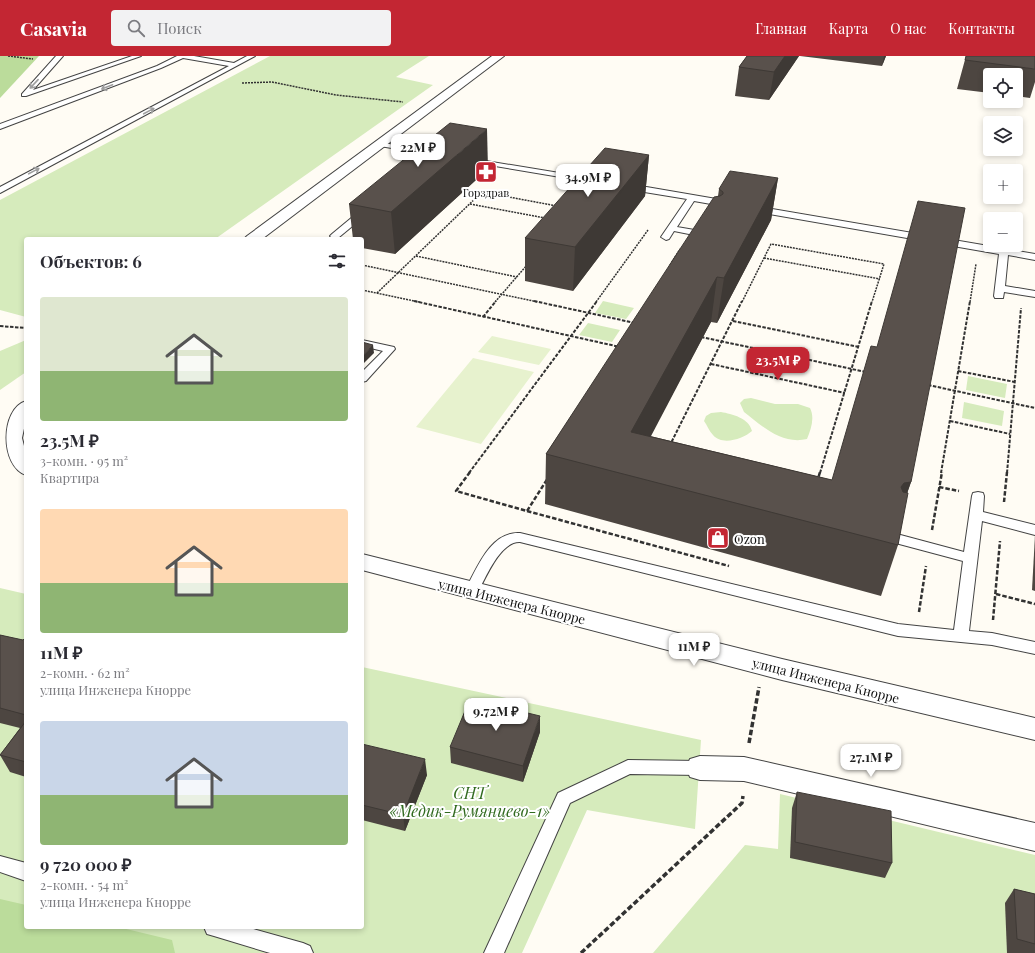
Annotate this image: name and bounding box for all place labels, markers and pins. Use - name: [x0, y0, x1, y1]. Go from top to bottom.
- pin: 22M ₽: [390, 134, 446, 168]
- pharmacy icon: Горздрав: [473, 159, 499, 185]
- pin: 34.9M ₽: [551, 164, 625, 198]
- place label: Горздрав: [463, 185, 509, 200]
- pin: 23.5M ₽: [741, 347, 815, 381]
- shop icon: Ozon: [705, 525, 731, 551]
- place label: Ozon: [734, 530, 765, 547]
- pin: 11M ₽: [666, 633, 722, 667]
- pin: 9.72M ₽: [459, 698, 533, 732]
- pin: 27.1M ₽: [834, 744, 908, 778]

